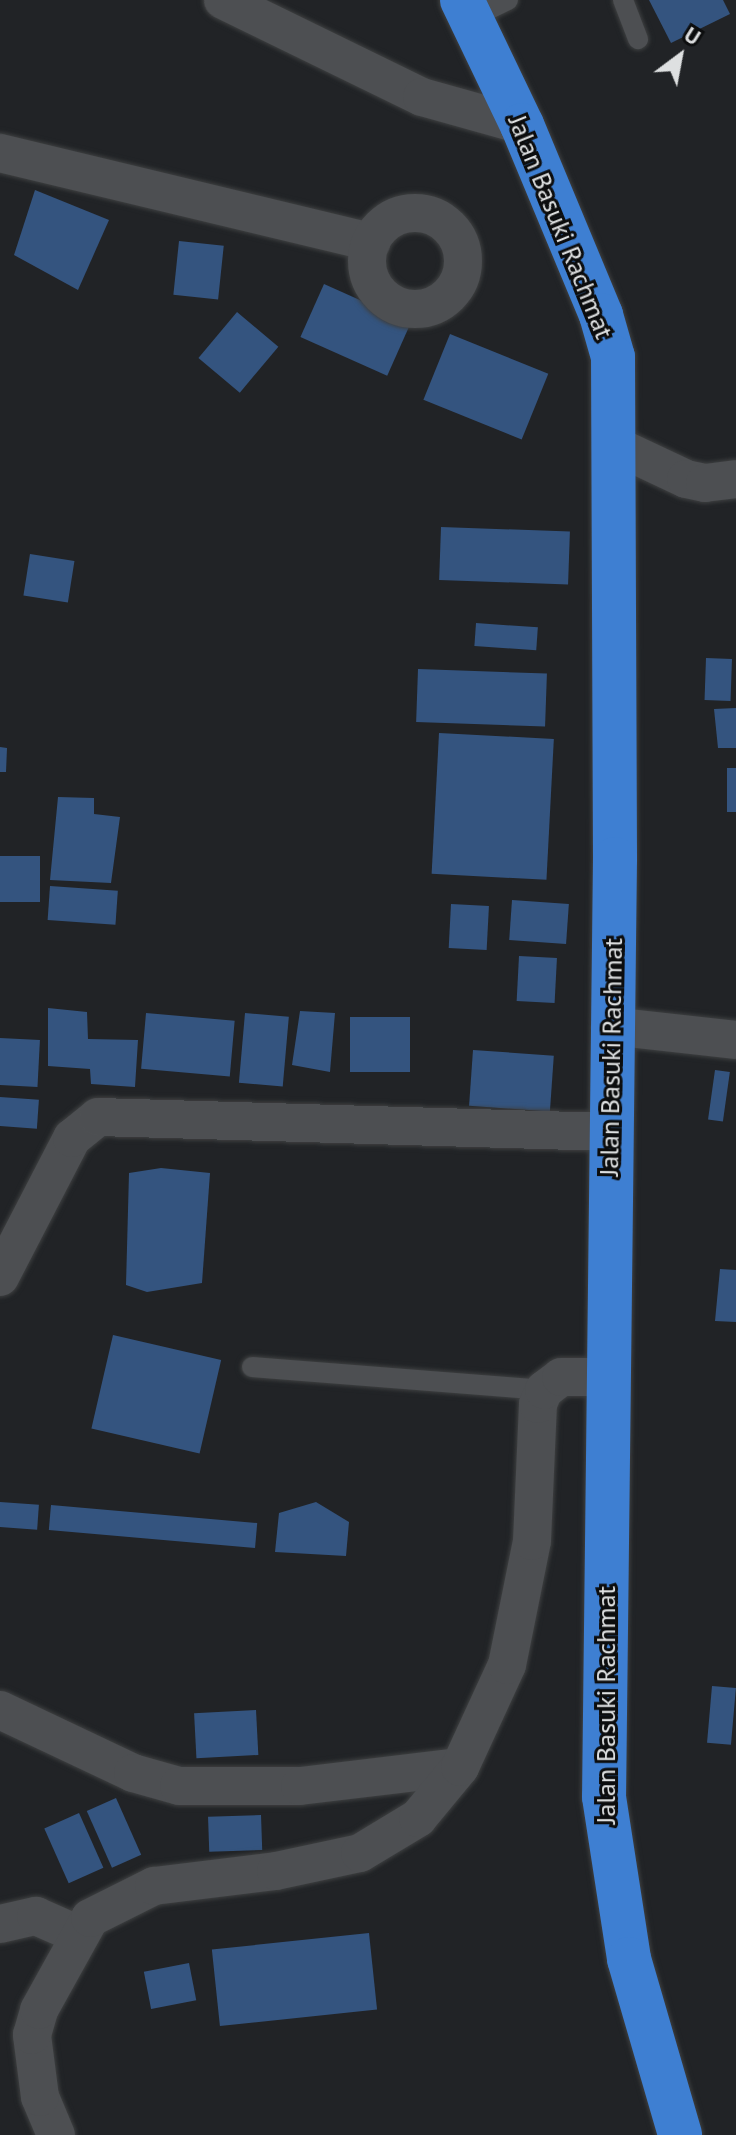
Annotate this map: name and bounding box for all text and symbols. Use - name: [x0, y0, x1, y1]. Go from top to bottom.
- north arrow: [640, 16, 720, 96]
- text: U: [679, 20, 706, 51]
- street label: Jalan Basuki Rachmat: [502, 111, 620, 343]
- street label: Jalan Basuki Rachmat: [593, 938, 629, 1176]
- street label: Jalan Basuki Rachmat: [590, 1586, 622, 1824]

